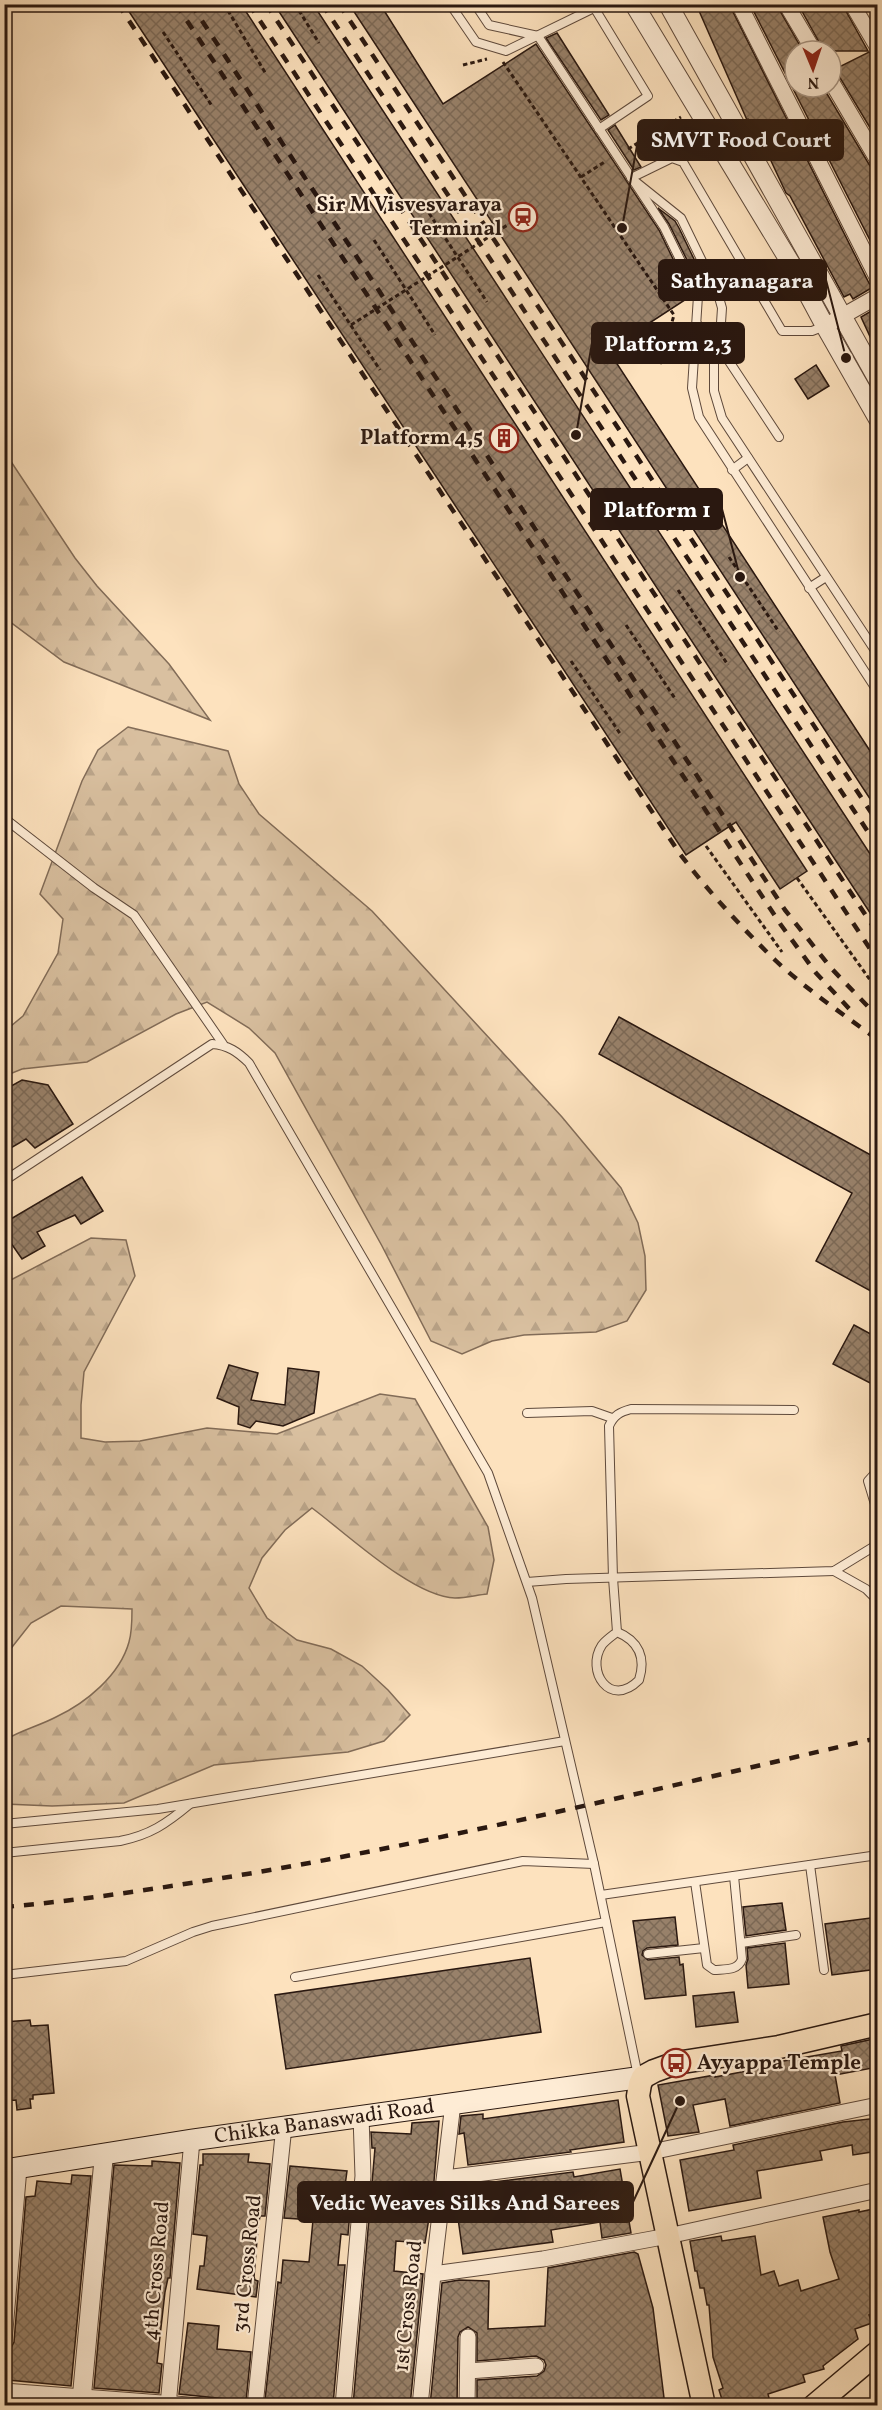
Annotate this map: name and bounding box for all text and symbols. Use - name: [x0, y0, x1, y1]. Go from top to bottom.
- north arrow: [783, 39, 843, 99]
- text: N: [807, 71, 820, 93]
- callout: SMVT Food Court: [638, 120, 843, 160]
- text: SMVT Food Court: [651, 126, 831, 157]
- place label: Sir M Visvesvaraya Terminal: [316, 191, 502, 244]
- station icon: Sir M Visvesvaraya Terminal: [507, 201, 539, 233]
- callout: Sathyanagara: [659, 260, 826, 300]
- text: Sathyanagara: [671, 267, 813, 298]
- callout: Platform 2,3: [592, 323, 744, 363]
- text: Platform 2,3: [604, 330, 732, 361]
- building icon: Platform 4,5: [488, 422, 520, 454]
- place label: Platform 4,5: [360, 424, 483, 453]
- callout: Platform 1: [591, 489, 722, 529]
- text: Platform 1: [603, 496, 711, 527]
- bus stop icon: Ayyappa Temple: [660, 2047, 692, 2079]
- place label: Ayyappa Temple: [697, 2049, 861, 2078]
- street label: Chikka Banaswadi Road: [212, 2092, 436, 2151]
- callout: Vedic Weaves Silks And Sarees: [298, 2182, 633, 2222]
- text: Vedic Weaves Silks And Sarees: [310, 2189, 620, 2220]
- street label: 3rd Cross Road: [226, 2193, 270, 2335]
- street label: 4th Cross Road: [136, 2200, 178, 2342]
- street label: 1st Cross Road: [388, 2239, 430, 2373]

